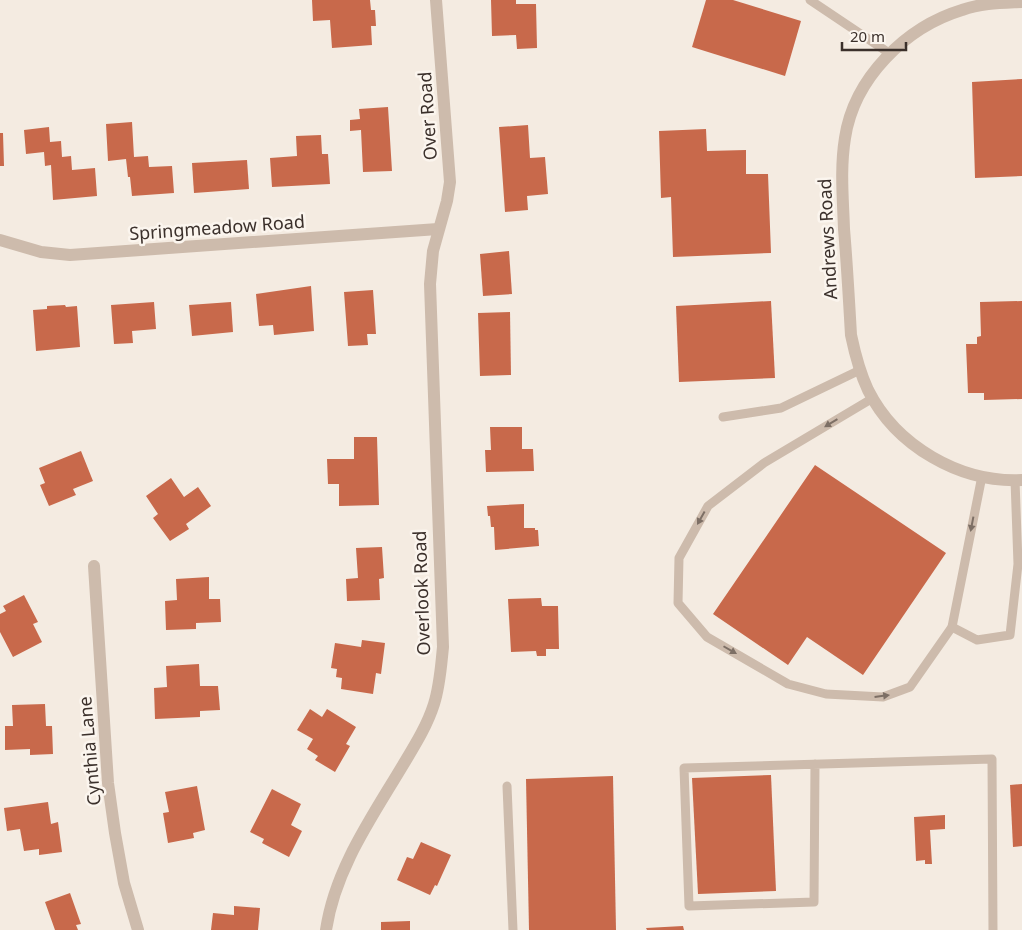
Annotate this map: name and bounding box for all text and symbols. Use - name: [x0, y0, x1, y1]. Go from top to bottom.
- scale bar: [842, 20, 906, 52]
- text: 20 m: [850, 26, 885, 46]
- street label: Over Road: [412, 71, 442, 161]
- street label: Andrews Road: [812, 178, 842, 300]
- street label: Springmeadow Road: [128, 209, 306, 245]
- one-way arrow: [825, 418, 838, 427]
- one-way arrow: [697, 511, 706, 524]
- one-way arrow: [968, 516, 976, 532]
- street label: Overlook Road: [407, 530, 435, 656]
- one-way arrow: [723, 646, 736, 655]
- one-way arrow: [874, 692, 890, 700]
- street label: Cynthia Lane: [72, 695, 106, 807]

